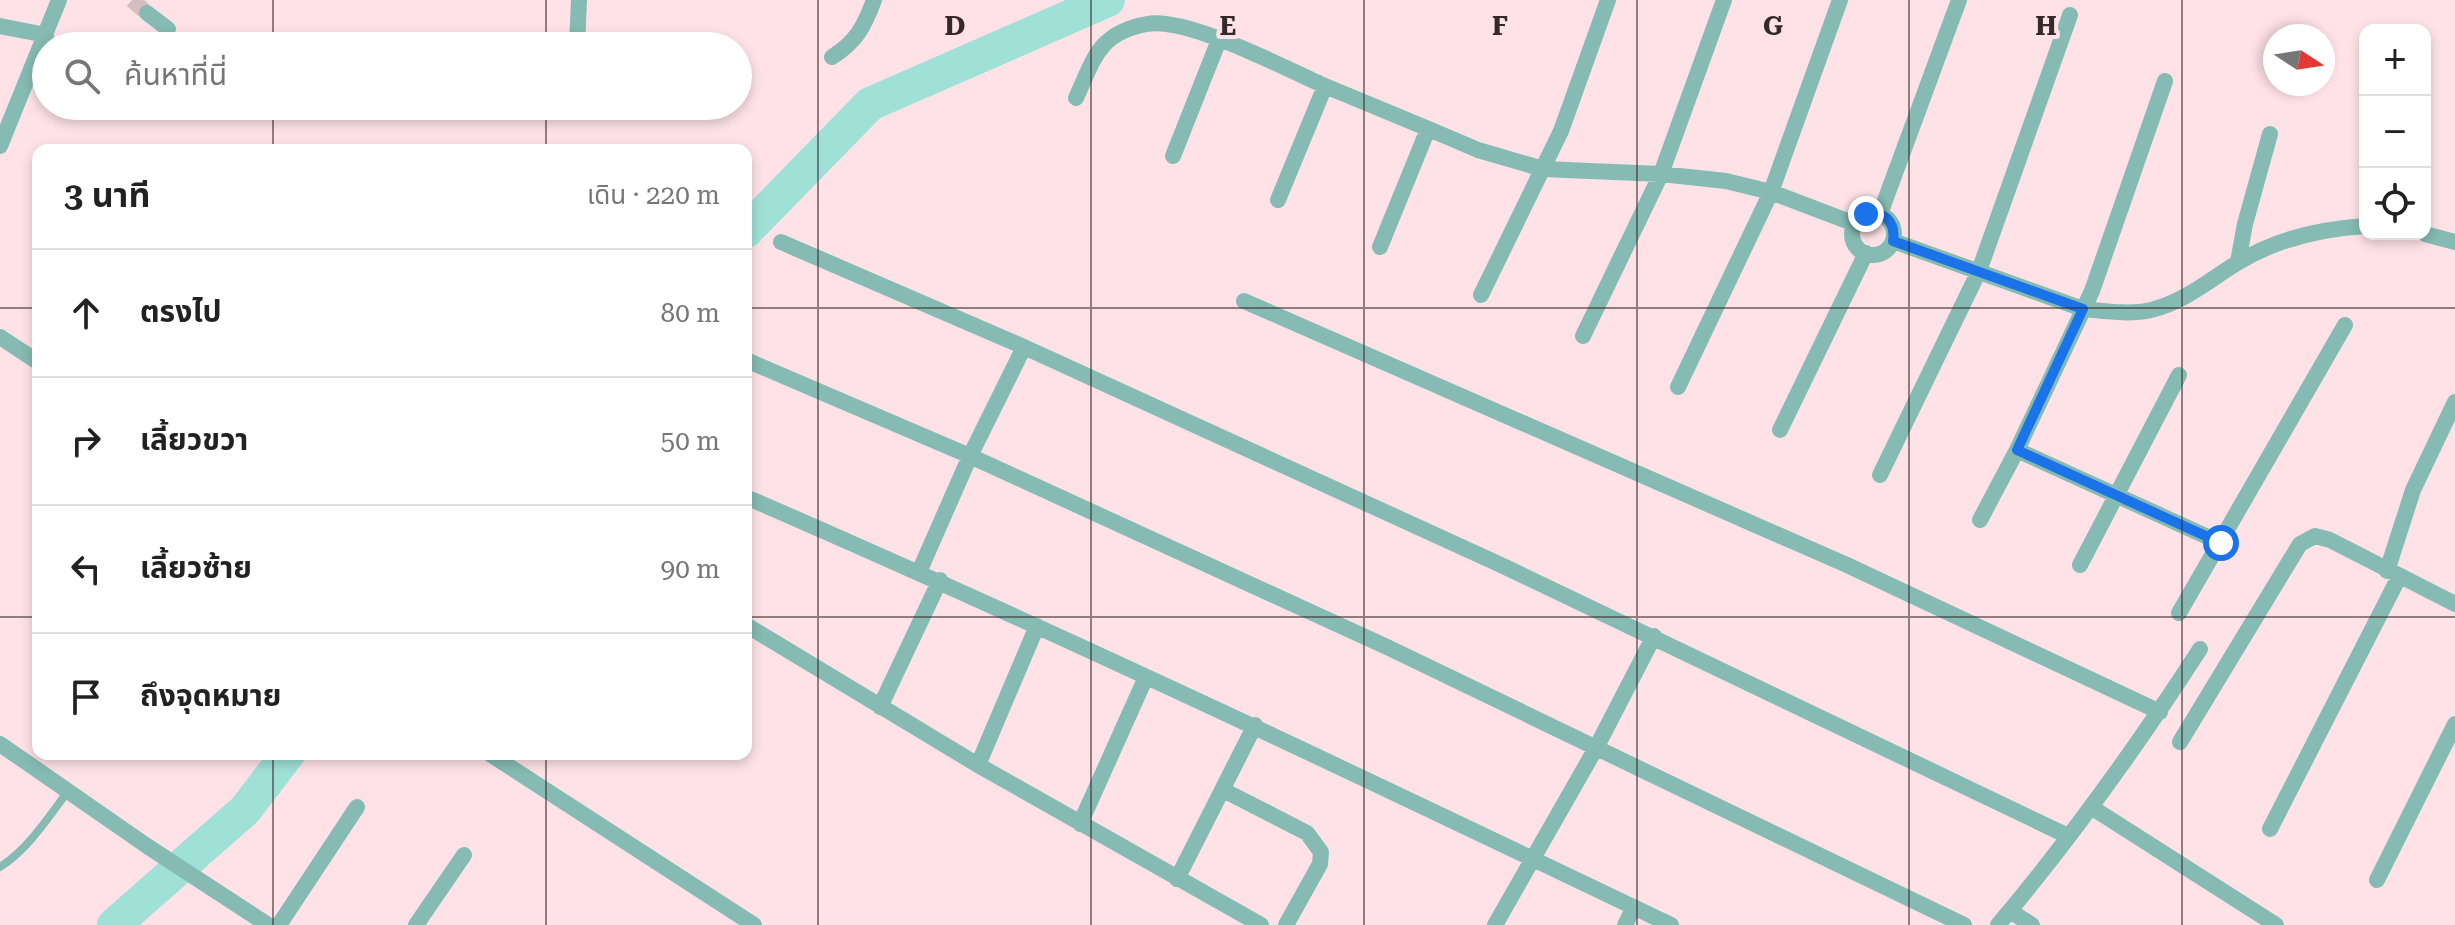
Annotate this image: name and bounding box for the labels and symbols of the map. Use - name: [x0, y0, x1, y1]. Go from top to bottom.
- text: D: [945, 11, 965, 41]
- text: E: [1220, 11, 1236, 41]
- text: F: [1492, 11, 1508, 41]
- text: G: [1763, 11, 1783, 41]
- text: H: [2035, 11, 2057, 41]
- north arrow: [2263, 24, 2335, 96]
- route end: [1848, 196, 1884, 232]
- route start: [2203, 525, 2239, 561]

